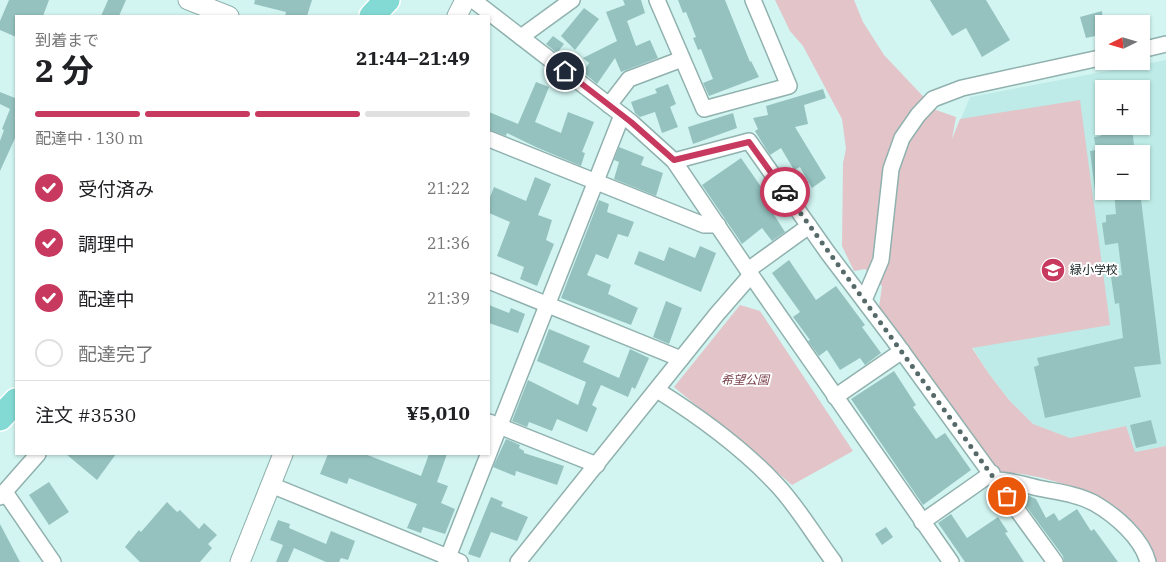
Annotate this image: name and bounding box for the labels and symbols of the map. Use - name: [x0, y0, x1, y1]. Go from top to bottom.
- north arrow: [1095, 15, 1150, 70]
- pin: [544, 50, 586, 92]
- courier: [760, 167, 810, 217]
- school or university icon: 緑小学校: [1040, 257, 1066, 283]
- place label: 緑小学校: [1070, 262, 1118, 277]
- park label: 希望公園: [721, 372, 771, 387]
- pin: [986, 475, 1028, 517]

